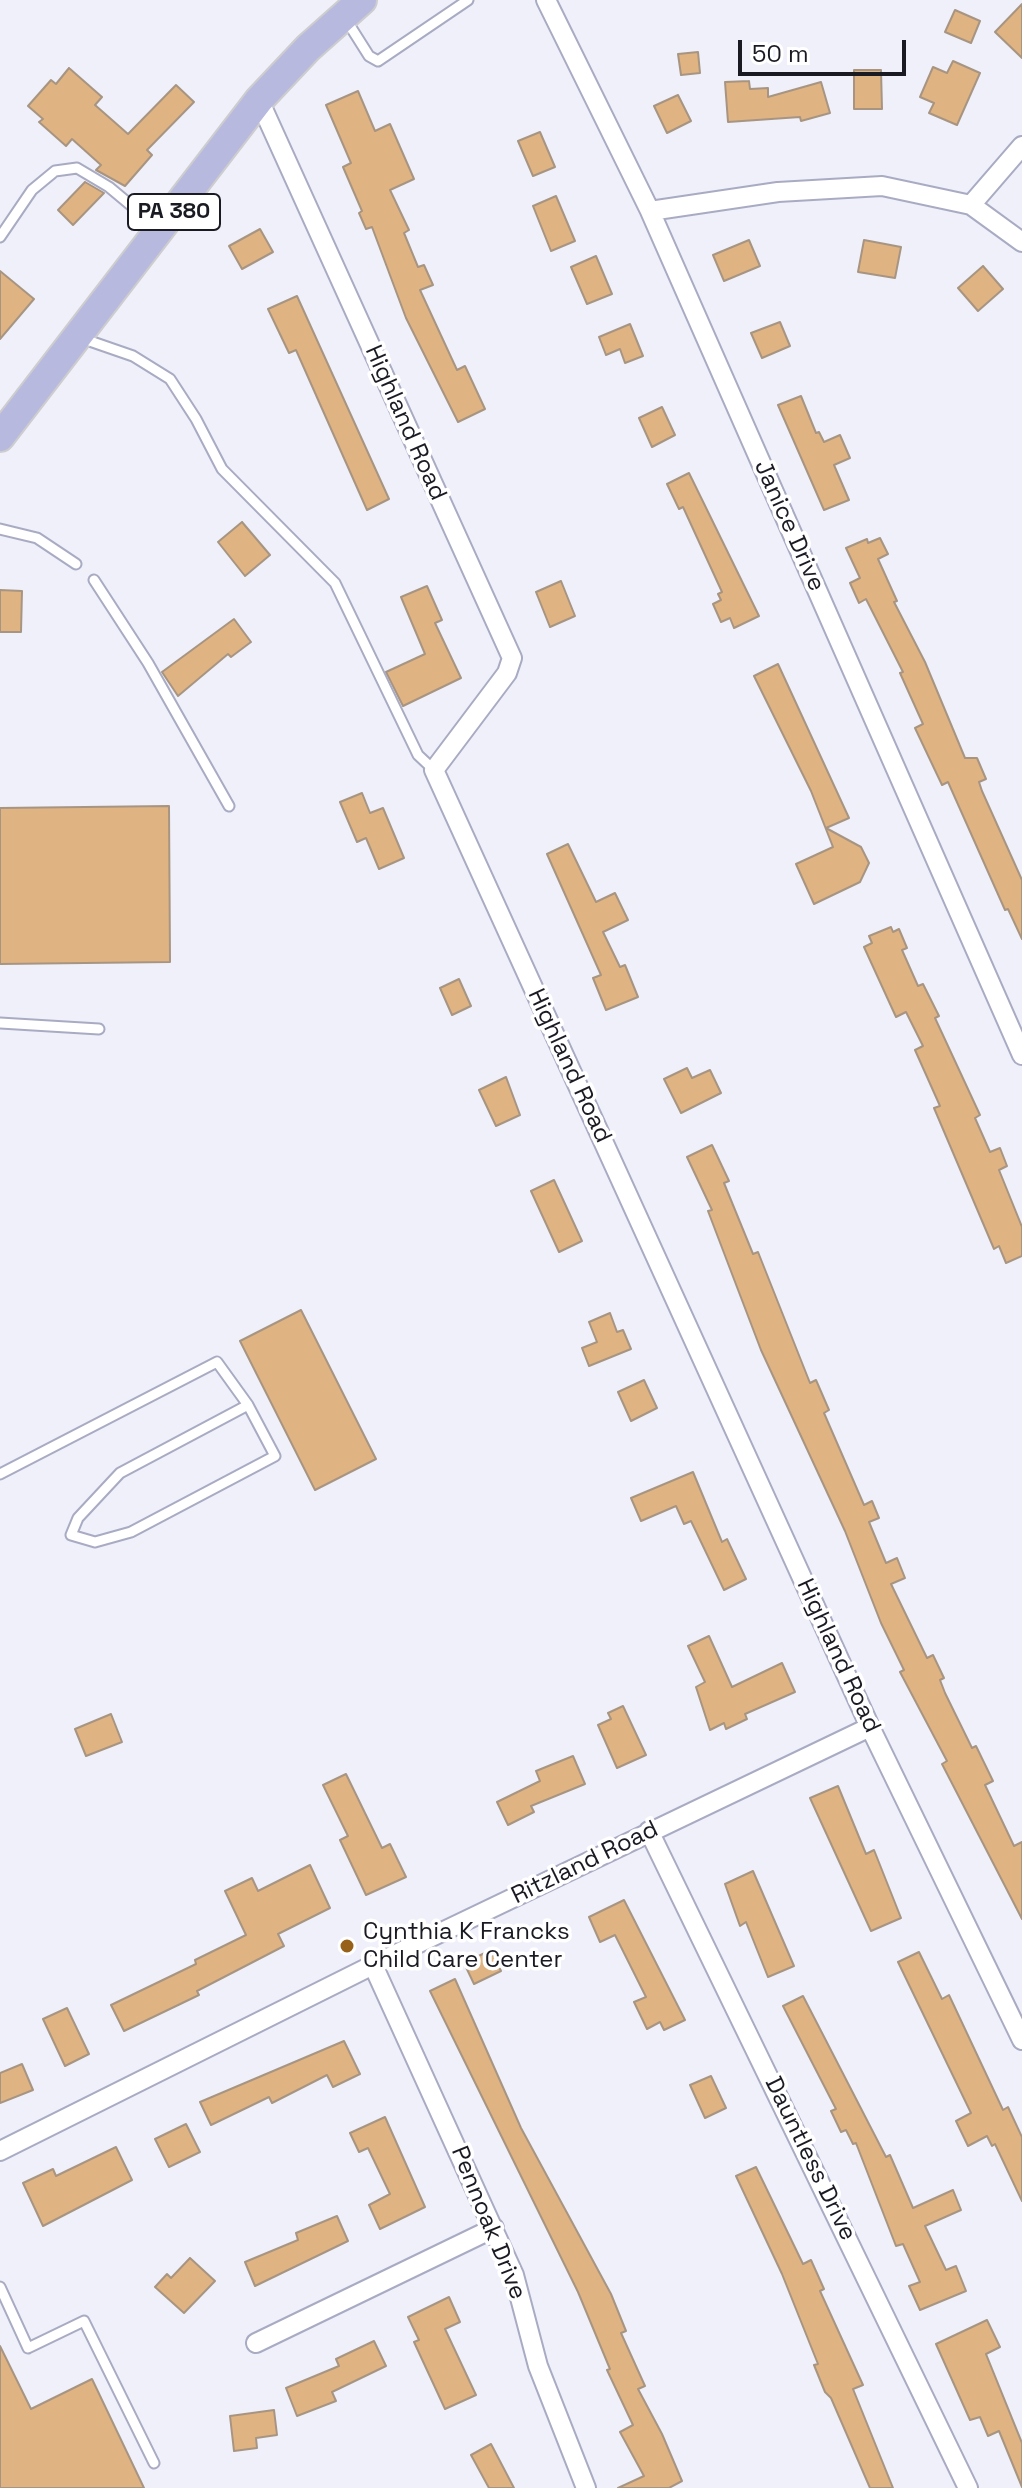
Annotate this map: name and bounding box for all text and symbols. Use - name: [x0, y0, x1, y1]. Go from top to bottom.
- scale bar: [742, 24, 910, 74]
- text: 50 m: [752, 38, 809, 69]
- road number: PA 380: [128, 194, 220, 230]
- street label: Highland Road: [358, 341, 452, 505]
- street label: Janice Drive: [747, 456, 831, 596]
- street label: Highland Road: [521, 984, 617, 1148]
- street label: Highland Road: [790, 1574, 886, 1738]
- street label: Ritzland Road: [507, 1815, 663, 1911]
- place label: Cynthia K Francks Child Care Center: [363, 1918, 570, 1974]
- marker: Cynthia K Francks Child Care Center: [338, 1937, 356, 1955]
- street label: Dauntless Drive: [758, 2072, 862, 2246]
- street label: Pennoak Drive: [444, 2142, 532, 2304]

